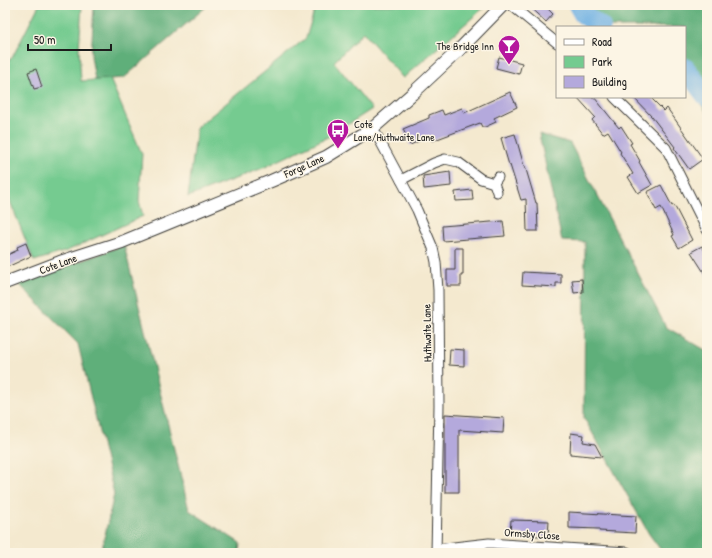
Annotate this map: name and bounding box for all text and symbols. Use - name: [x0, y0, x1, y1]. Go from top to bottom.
- scale bar: [28, 26, 111, 52]
- legend: [556, 26, 686, 98]
- text: 50 m: [34, 31, 55, 48]
- bar icon: The Bridge Inn: [496, 33, 522, 66]
- text: Road: [592, 33, 612, 50]
- place label: The Bridge Inn: [436, 39, 494, 53]
- text: Park: [592, 53, 612, 70]
- text: Building: [592, 73, 627, 90]
- bus stop icon: Cote Lane/Huthwaite Lane: [325, 117, 351, 150]
- place label: Cote Lane/Huthwaite Lane: [354, 117, 435, 144]
- street label: Forge Lane: [281, 151, 327, 181]
- street label: Cote Lane: [37, 251, 79, 277]
- street label: Huthwaite Lane: [419, 303, 435, 362]
- street label: Ormsby Close: [504, 525, 561, 543]

